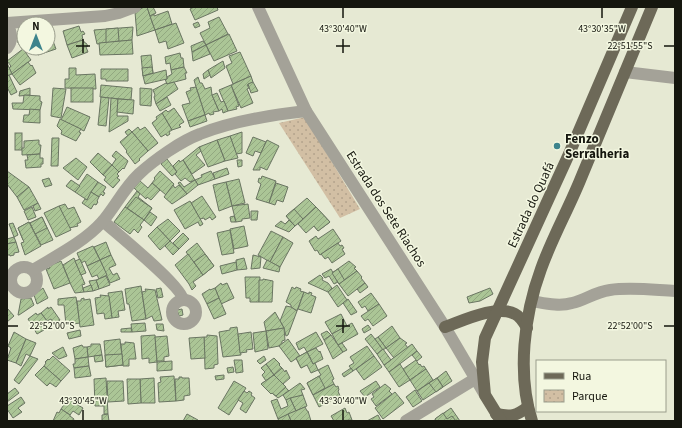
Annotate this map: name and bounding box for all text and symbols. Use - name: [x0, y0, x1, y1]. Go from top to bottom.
- north arrow: [16, 16, 56, 56]
- text: N: [32, 19, 40, 34]
- text: 43°30'40"W: [319, 22, 367, 36]
- text: 43°30'35"W: [578, 22, 626, 36]
- text: 22°51'55"S: [607, 39, 653, 53]
- place label: Fenzo Serralheria: [565, 130, 629, 163]
- marker: Fenzo Serralheria: [552, 141, 562, 151]
- street label: Estrada dos Sete Riachos: [342, 147, 431, 271]
- street label: Estrada do Quafá: [503, 159, 559, 251]
- text: 22°52'00"S: [29, 319, 75, 333]
- text: 22°52'00"S: [607, 319, 653, 333]
- legend: [536, 360, 666, 412]
- text: Rua: [572, 368, 591, 385]
- text: Parque: [572, 388, 608, 405]
- text: 43°30'45"W: [59, 394, 107, 408]
- text: 43°30'40"W: [319, 394, 367, 408]

